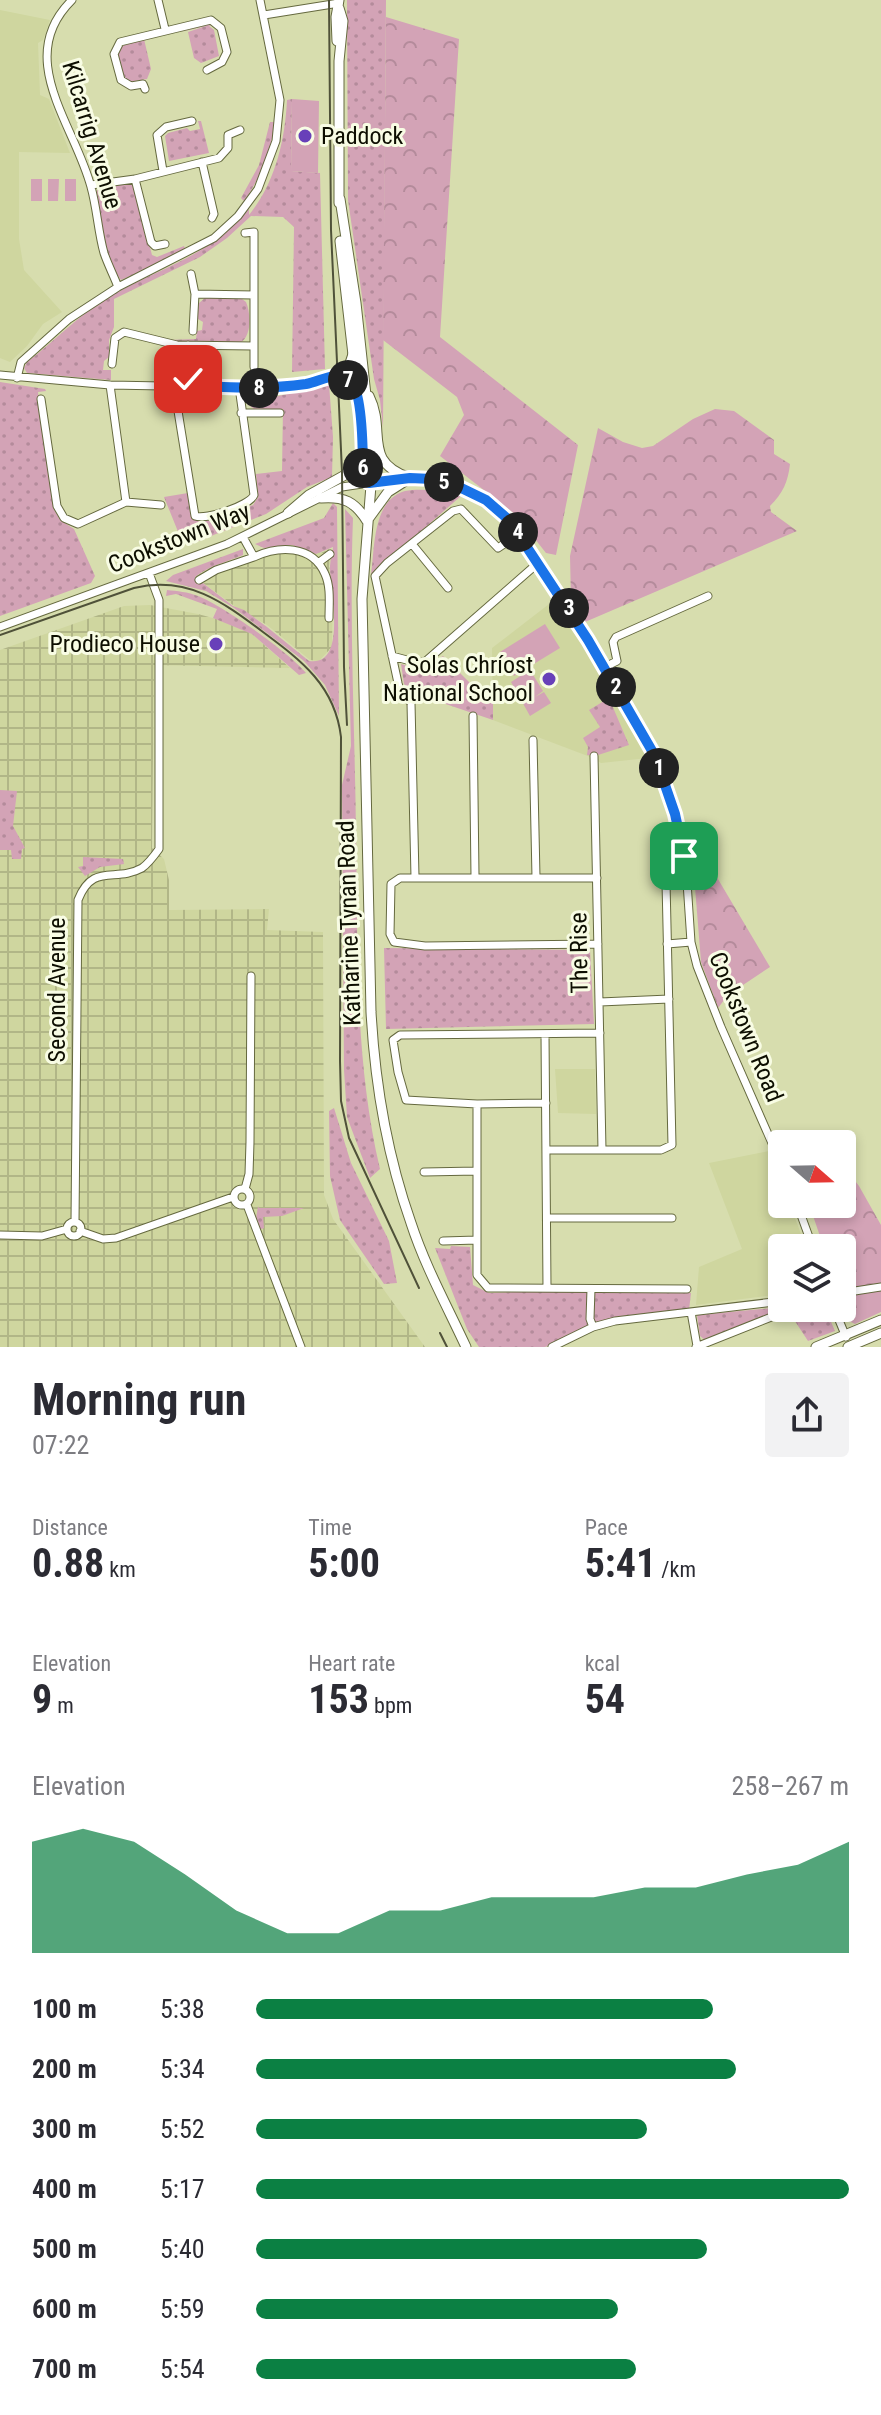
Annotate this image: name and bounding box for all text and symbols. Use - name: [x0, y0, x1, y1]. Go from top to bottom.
- street label: Kilcarrig Avenue: [56, 58, 128, 212]
- place label: Paddock: [321, 122, 404, 150]
- marker: Paddock: [296, 127, 314, 145]
- pin: [154, 345, 222, 413]
- icon: check: [166, 357, 210, 401]
- pin: 7: [328, 360, 368, 400]
- text: 7: [342, 367, 354, 392]
- pin: 8: [239, 368, 279, 408]
- text: 8: [253, 375, 265, 400]
- pin: 6: [343, 448, 383, 488]
- text: 6: [357, 455, 369, 480]
- pin: 5: [424, 462, 464, 502]
- text: 5: [438, 469, 450, 494]
- street label: Cookstown Way: [104, 497, 254, 579]
- pin: 4: [498, 512, 538, 552]
- text: 4: [512, 519, 524, 544]
- pin: 3: [549, 588, 589, 628]
- text: 3: [563, 595, 575, 620]
- place label: Prodieco House: [50, 630, 200, 658]
- marker: Prodieco House: [207, 635, 225, 653]
- place label: Solas Chríost National School: [383, 651, 533, 707]
- pin: 2: [596, 667, 636, 707]
- marker: Solas Chríost National School: [540, 670, 558, 688]
- text: 2: [610, 674, 622, 699]
- pin: 1: [639, 748, 679, 788]
- text: 1: [653, 755, 665, 780]
- street label: Katharine Tynan Road: [331, 820, 367, 1026]
- pin: [650, 822, 718, 890]
- icon: arrive: [662, 834, 706, 878]
- street label: The Rise: [564, 912, 594, 994]
- street label: Second Avenue: [43, 918, 71, 1062]
- street label: Cookstown Road: [703, 948, 789, 1106]
- north arrow: [768, 1130, 856, 1218]
- map controls: [768, 1130, 856, 1322]
- button: layers: [768, 1234, 856, 1322]
- button: share: [765, 1373, 849, 1457]
- text: Morning run: [32, 1374, 246, 1426]
- text: 07:22: [32, 1430, 89, 1460]
- text: Distance: [32, 1515, 108, 1540]
- text: Time: [308, 1515, 352, 1540]
- text: Pace: [585, 1515, 628, 1540]
- text: 0.88: [32, 1540, 104, 1587]
- text: 5:00: [308, 1540, 380, 1587]
- text: 5:41: [585, 1540, 656, 1587]
- text: km: [104, 1557, 136, 1582]
- text: /km: [656, 1557, 696, 1582]
- text: Elevation: [32, 1651, 111, 1676]
- text: Heart rate: [308, 1651, 395, 1676]
- text: kcal: [585, 1651, 620, 1676]
- text: 9: [32, 1676, 52, 1723]
- text: 153: [308, 1676, 369, 1723]
- text: 54: [585, 1676, 625, 1723]
- text: m: [52, 1693, 74, 1718]
- text: bpm: [369, 1693, 412, 1718]
- text: Elevation: [32, 1771, 126, 1801]
- text: 258–267 m: [732, 1771, 849, 1801]
- text: 100 m: [32, 1994, 97, 2024]
- text: 5:38: [160, 1994, 205, 2024]
- text: 200 m: [32, 2054, 97, 2084]
- text: 5:34: [160, 2054, 205, 2084]
- text: 300 m: [32, 2114, 97, 2144]
- text: 5:52: [160, 2114, 205, 2144]
- text: 400 m: [32, 2174, 97, 2204]
- text: 5:17: [160, 2174, 205, 2204]
- text: 500 m: [32, 2234, 97, 2264]
- text: 5:40: [160, 2234, 205, 2264]
- text: 600 m: [32, 2294, 97, 2324]
- text: 5:59: [160, 2294, 205, 2324]
- text: 700 m: [32, 2354, 97, 2384]
- text: 5:54: [160, 2354, 205, 2384]

